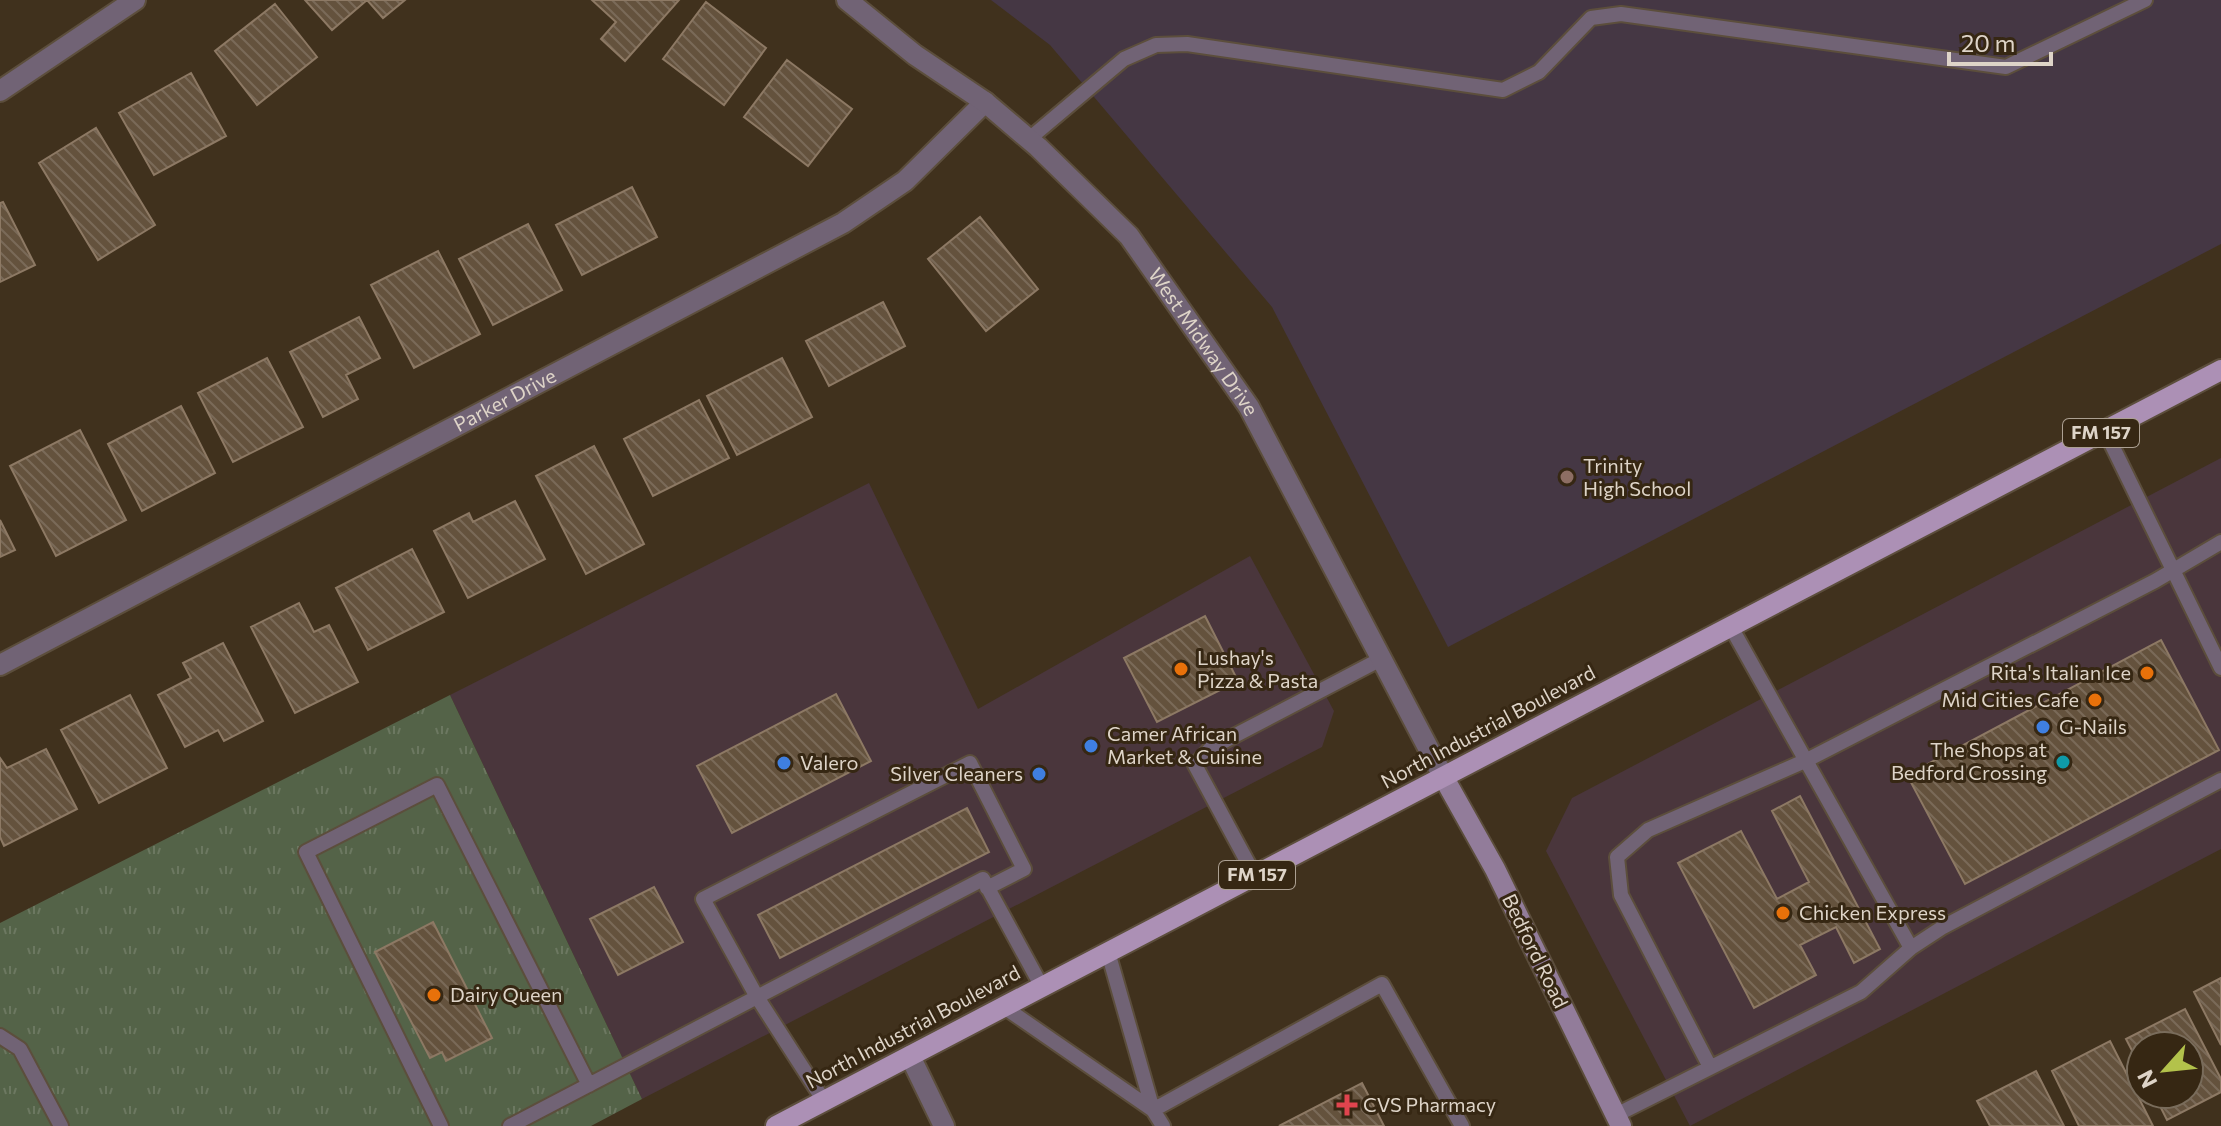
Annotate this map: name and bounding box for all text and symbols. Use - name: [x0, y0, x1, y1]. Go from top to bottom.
- scale bar: [1949, 16, 2051, 66]
- text: 20 m: [1961, 28, 2015, 57]
- street label: West Midway Drive: [1144, 263, 1264, 419]
- street label: Parker Drive: [449, 363, 560, 436]
- road number: FM 157: [2063, 419, 2139, 447]
- place label: Trinity High School: [1583, 453, 1691, 500]
- marker: Trinity High School: [1558, 468, 1576, 486]
- place label: Lushay's Pizza & Pasta: [1197, 645, 1318, 692]
- street label: North Industrial Boulevard: [1376, 659, 1599, 793]
- marker: Lushay's Pizza & Pasta: [1172, 660, 1190, 678]
- place label: Rita's Italian Ice: [1991, 660, 2131, 684]
- marker: Rita's Italian Ice: [2138, 664, 2156, 682]
- place label: Mid Cities Cafe: [1942, 687, 2079, 711]
- marker: Mid Cities Cafe: [2086, 691, 2104, 709]
- place label: G-Nails: [2059, 714, 2127, 738]
- marker: G-Nails: [2034, 718, 2052, 736]
- place label: Camer African Market & Cuisine: [1107, 721, 1262, 768]
- marker: Camer African Market & Cuisine: [1082, 737, 1100, 755]
- place label: The Shops at Bedford Crossing: [1891, 737, 2047, 784]
- place label: Valero: [800, 750, 858, 774]
- marker: The Shops at Bedford Crossing: [2054, 753, 2072, 771]
- marker: Valero: [775, 754, 793, 772]
- place label: Silver Cleaners: [890, 761, 1023, 785]
- marker: Silver Cleaners: [1030, 765, 1048, 783]
- road number: FM 157: [1219, 861, 1295, 889]
- street label: Bedford Road: [1498, 890, 1574, 1012]
- place label: Chicken Express: [1799, 900, 1946, 924]
- marker: Chicken Express: [1774, 904, 1792, 922]
- street label: North Industrial Boulevard: [801, 959, 1024, 1093]
- place label: Dairy Queen: [450, 982, 563, 1006]
- marker: Dairy Queen: [425, 986, 443, 1004]
- north arrow: [2125, 1030, 2205, 1110]
- text: N: [2131, 1066, 2163, 1093]
- place label: CVS Pharmacy: [1363, 1092, 1496, 1116]
- marker: CVS Pharmacy: [1338, 1096, 1356, 1114]

